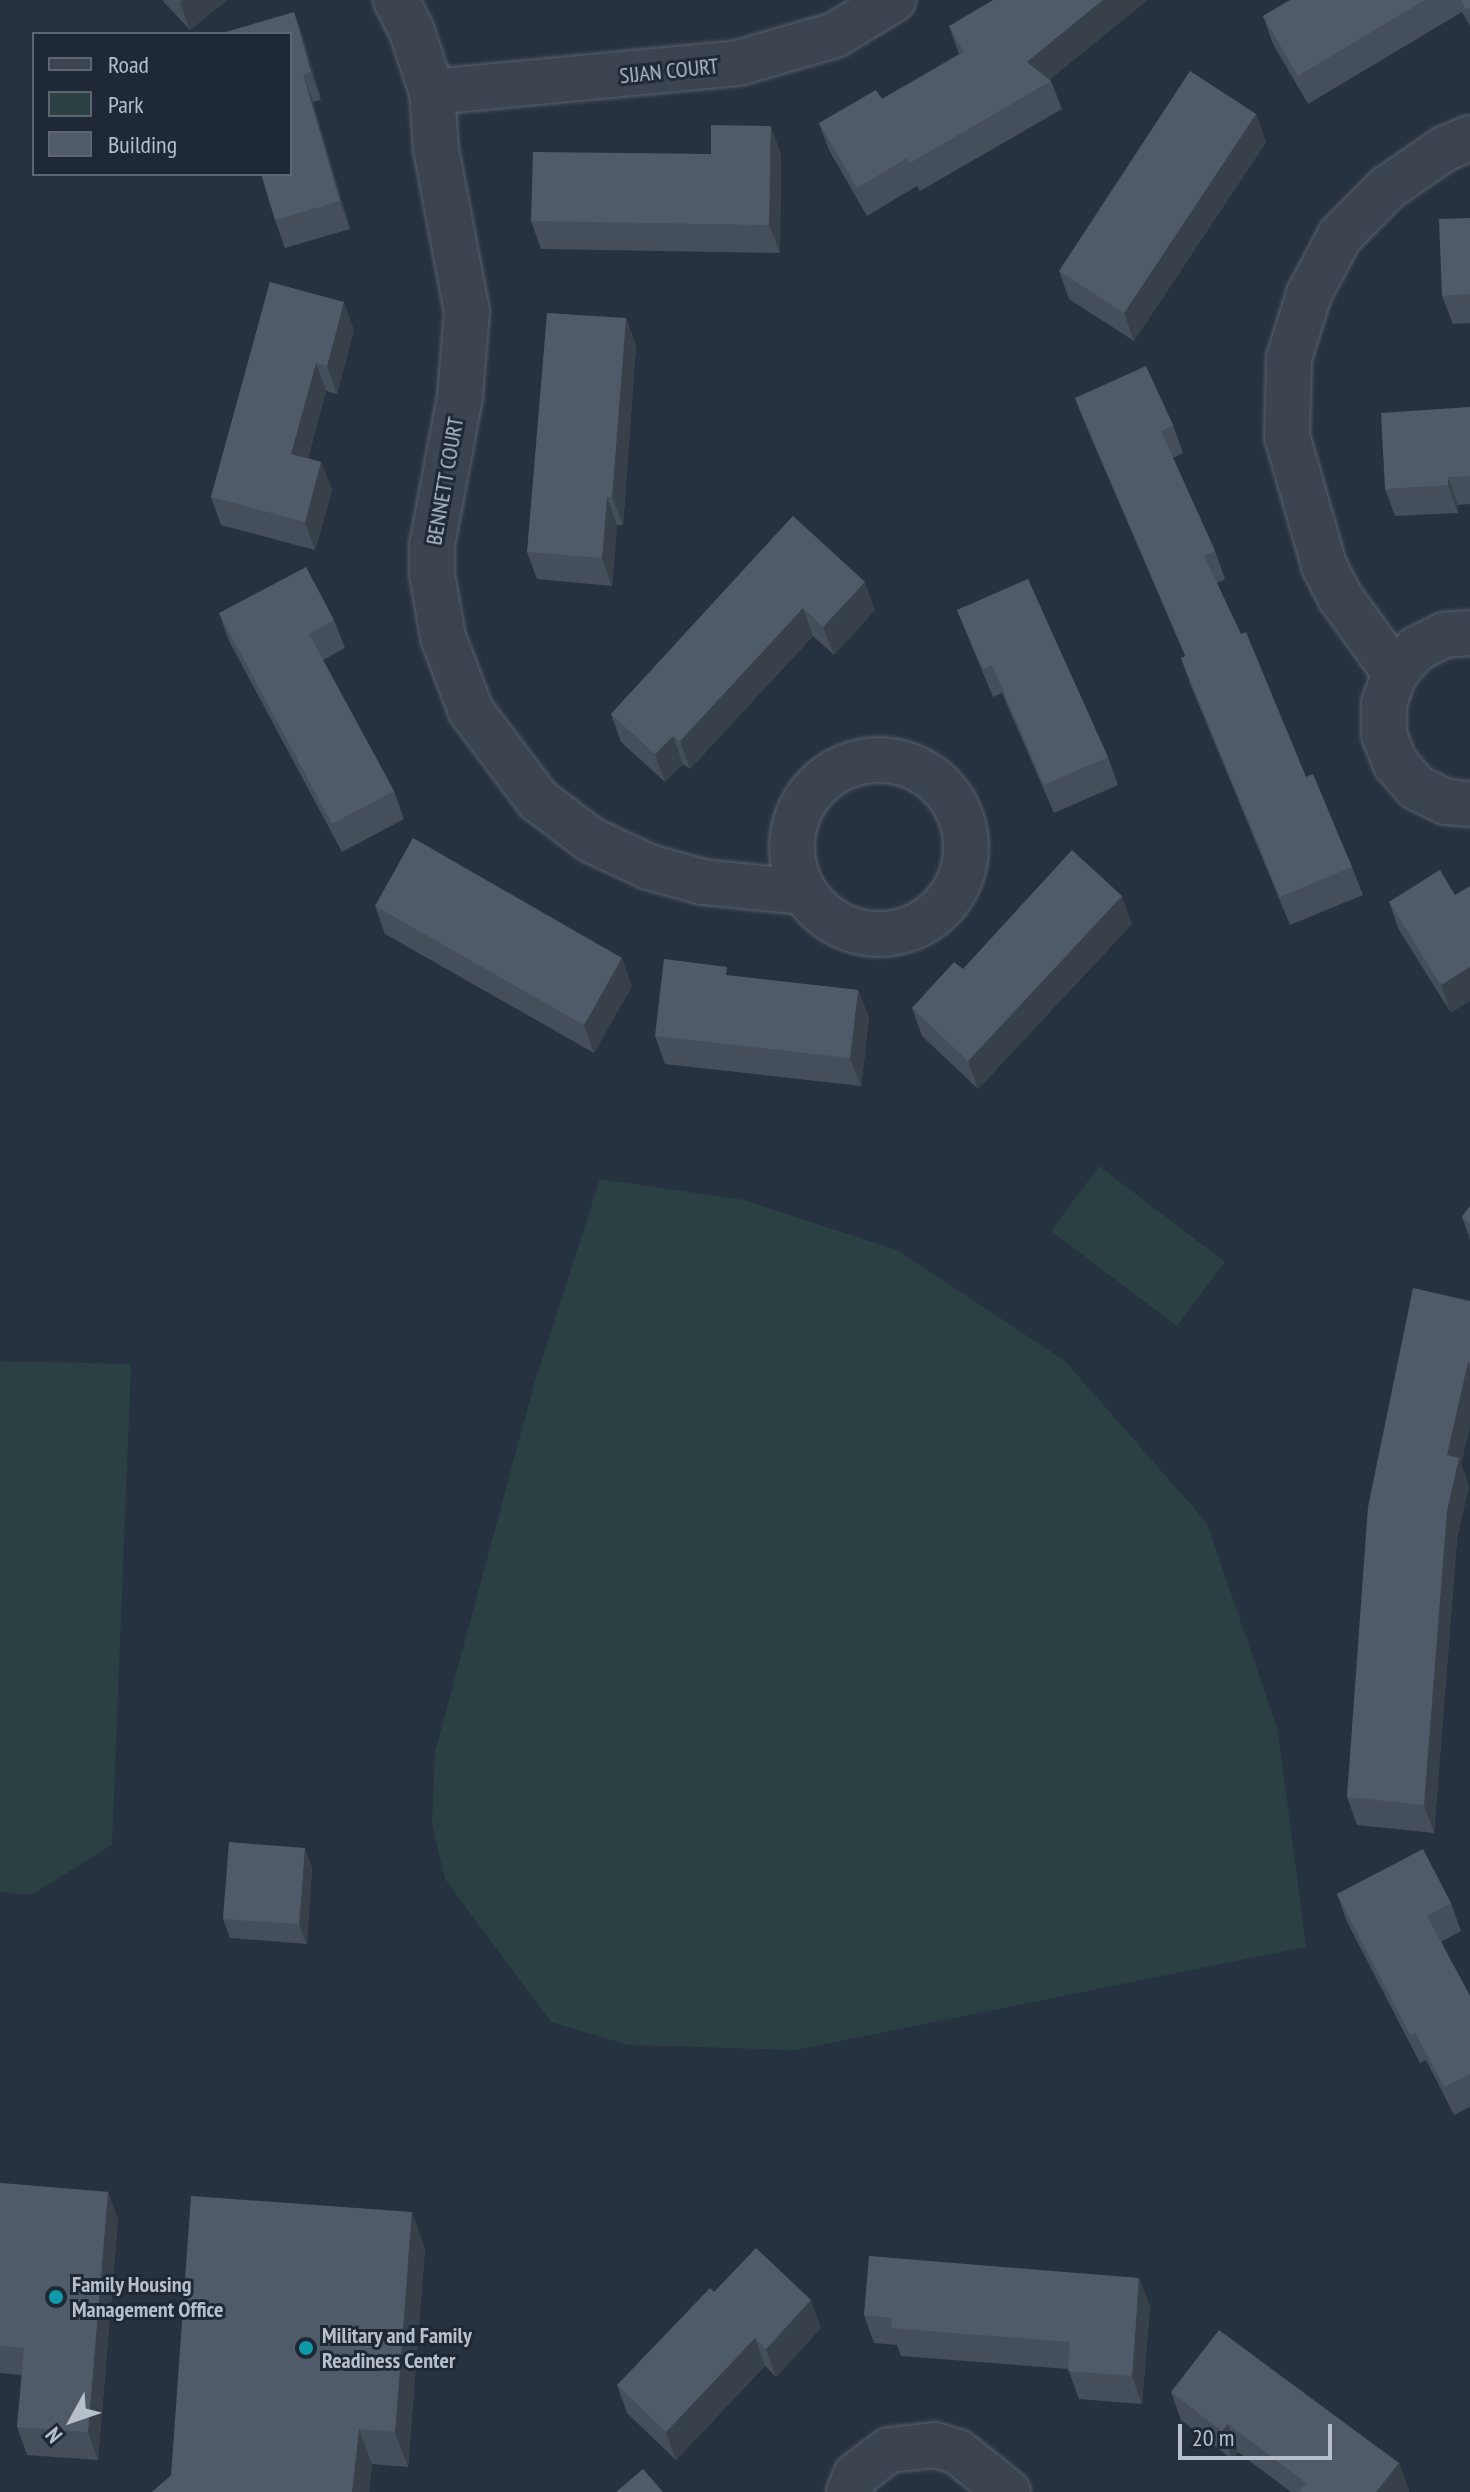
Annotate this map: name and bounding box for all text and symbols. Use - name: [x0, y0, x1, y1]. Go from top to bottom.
- legend: [32, 32, 292, 176]
- text: Road: [108, 49, 149, 80]
- street label: SIJAN COURT: [618, 53, 720, 89]
- text: Park: [108, 89, 144, 120]
- text: Building: [108, 129, 177, 160]
- street label: BENNETT COURT: [421, 415, 469, 547]
- place label: Family Housing Management Office: [72, 2271, 224, 2322]
- marker: Family Housing Management Office: [47, 2288, 65, 2306]
- place label: Military and Family Readiness Center: [322, 2322, 472, 2374]
- marker: Military and Family Readiness Center: [297, 2339, 315, 2357]
- north arrow: [32, 2380, 112, 2460]
- scale bar: [1182, 2408, 1336, 2458]
- text: N: [39, 2422, 68, 2449]
- text: 20 m: [1192, 2422, 1234, 2453]

